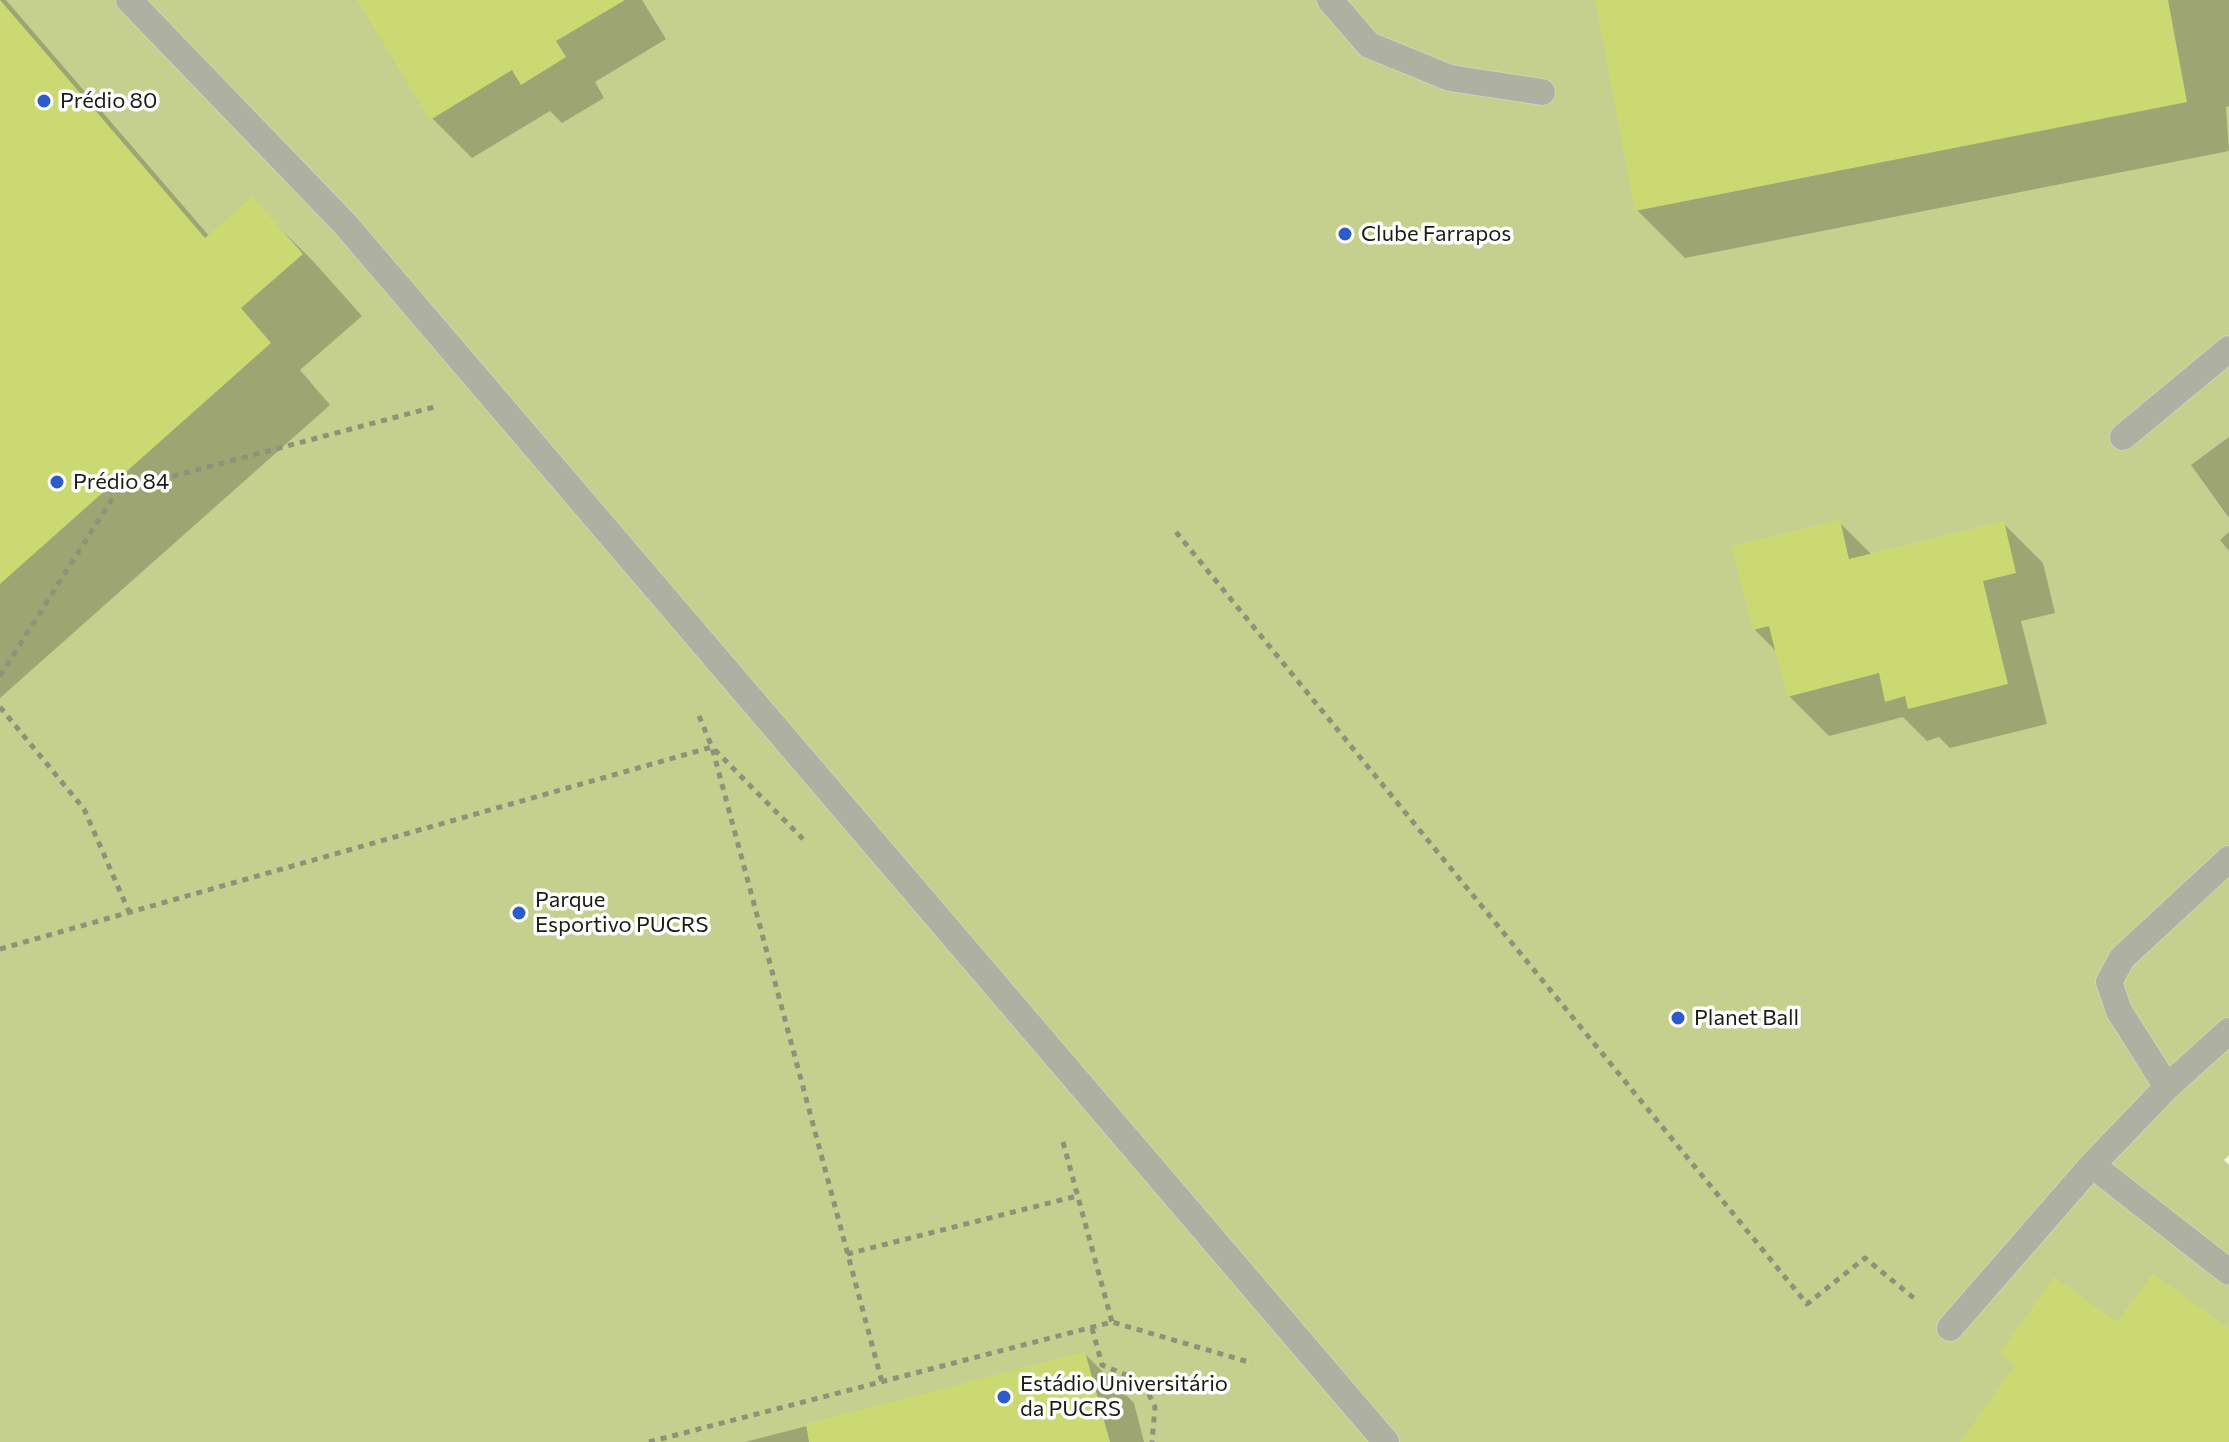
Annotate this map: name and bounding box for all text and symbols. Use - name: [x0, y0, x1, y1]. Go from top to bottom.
- place label: Prédio 80: [60, 88, 157, 114]
- marker: Prédio 80: [35, 92, 53, 110]
- place label: Clube Farrapos: [1361, 221, 1511, 247]
- marker: Clube Farrapos: [1336, 225, 1354, 243]
- place label: Prédio 84: [73, 469, 169, 495]
- marker: Prédio 84: [48, 473, 66, 491]
- place label: Parque Esportivo PUCRS: [535, 887, 708, 938]
- marker: Parque Esportivo PUCRS: [510, 904, 528, 922]
- place label: Planet Ball: [1694, 1005, 1799, 1031]
- marker: Planet Ball: [1669, 1009, 1687, 1027]
- place label: Estádio Universitário da PUCRS: [1020, 1371, 1228, 1422]
- marker: Estádio Universitário da PUCRS: [995, 1388, 1013, 1406]

